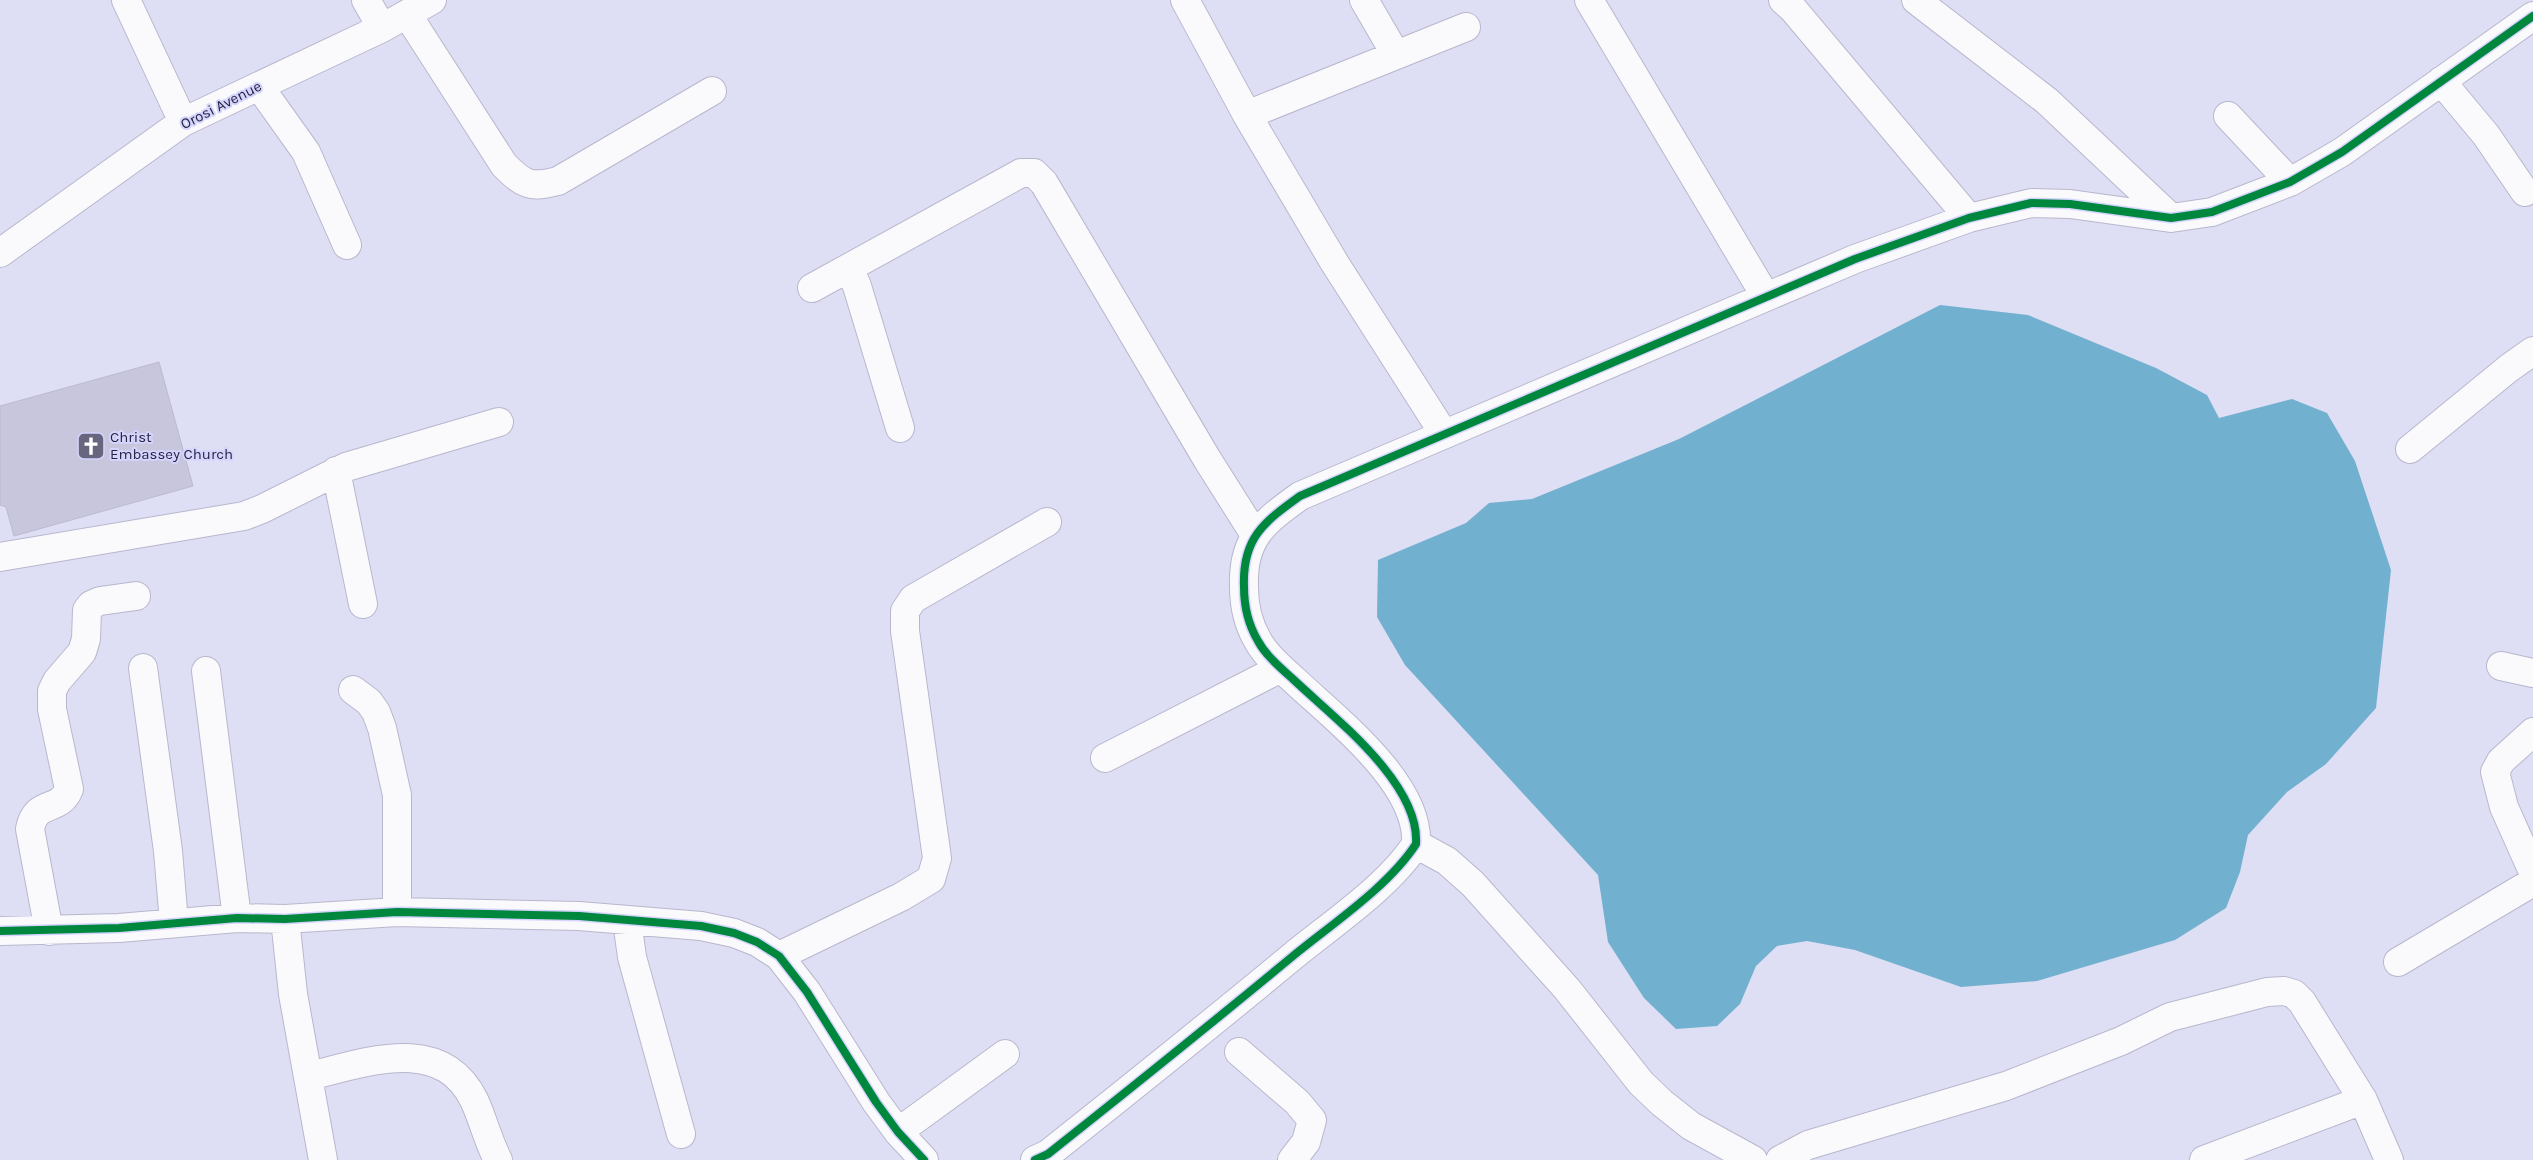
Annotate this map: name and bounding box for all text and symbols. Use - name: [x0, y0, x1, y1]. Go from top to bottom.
- street label: Orosi Avenue: [177, 77, 265, 133]
- place label: Christ Embassey Church: [110, 428, 233, 463]
- church icon: Christ Embassey Church: [76, 431, 106, 461]

